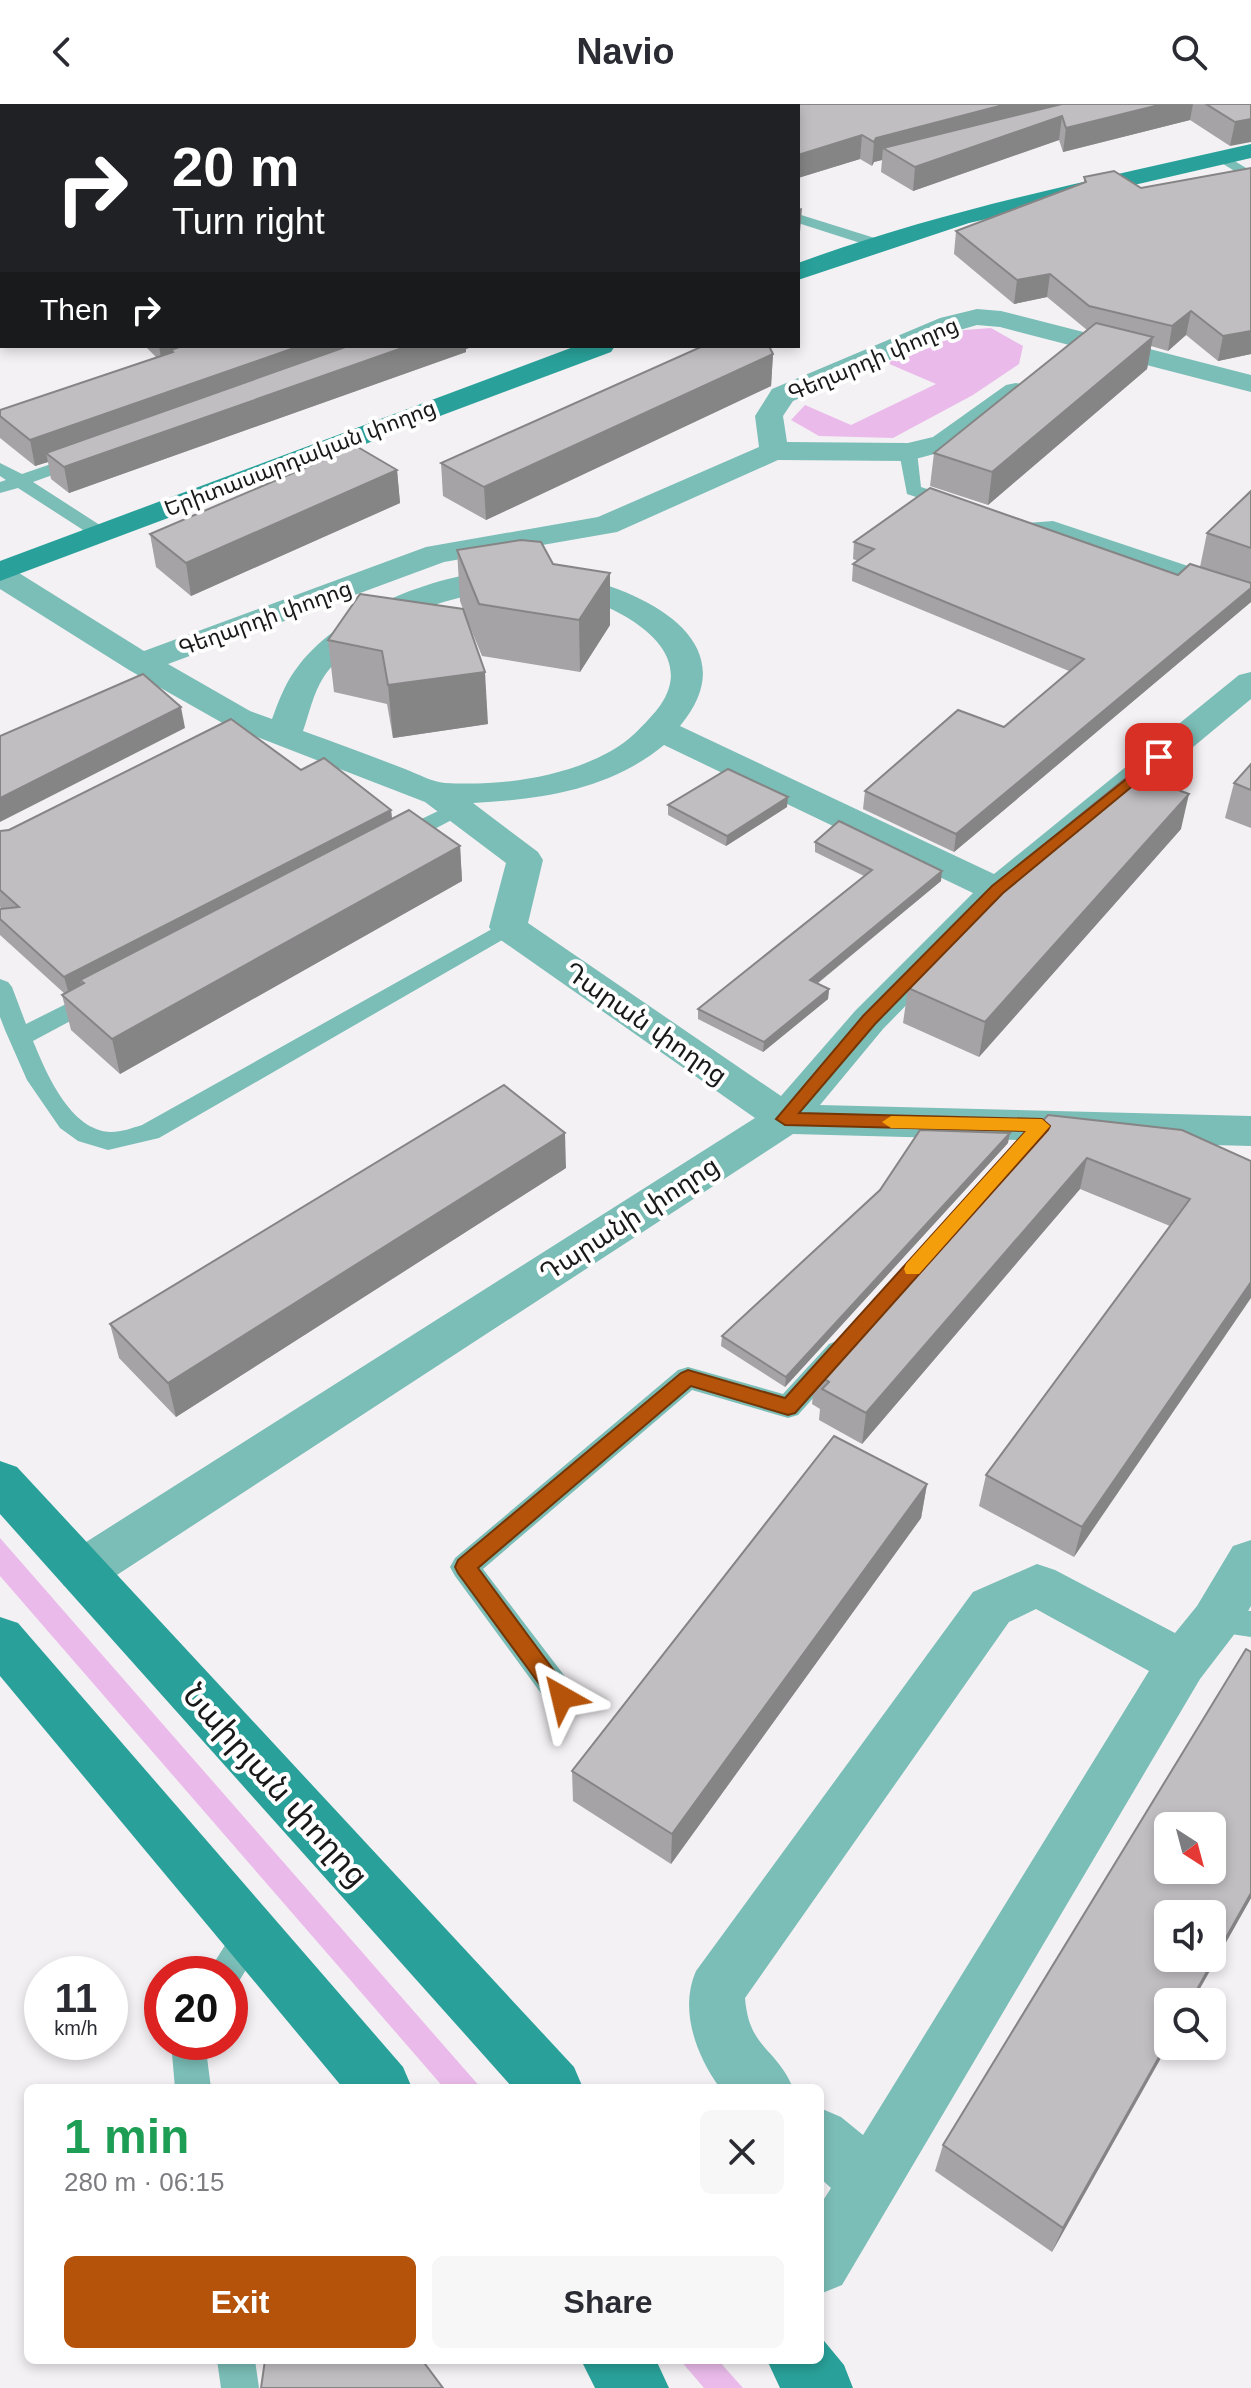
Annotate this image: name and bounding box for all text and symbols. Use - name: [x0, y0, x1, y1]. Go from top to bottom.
- icon: back: [40, 30, 84, 74]
- icon: search: [1167, 30, 1211, 74]
- text: Navio: [576, 31, 675, 72]
- text: 20 m: [172, 135, 300, 198]
- icon: right: [40, 136, 144, 240]
- text: Turn right: [172, 201, 325, 242]
- icon: right: [124, 288, 168, 332]
- text: Then: [40, 293, 108, 326]
- street label: Գեղարդի փողոց: [784, 312, 962, 406]
- street label: Երիտասարդական փողոց: [161, 395, 439, 521]
- street label: Գեղարդի փողոց: [175, 575, 355, 661]
- pin: [1125, 723, 1193, 791]
- icon: arrive: [1137, 735, 1181, 779]
- street label: Դարան փողոց: [559, 956, 733, 1090]
- street label: Դարանի փողոց: [534, 1150, 724, 1288]
- position arrow: [520, 1655, 604, 1739]
- street label: Նաիրյան փողոց: [175, 1677, 376, 1894]
- north arrow: [1154, 1812, 1226, 1884]
- map controls: [1154, 1812, 1226, 2060]
- button: sound: [1154, 1900, 1226, 1972]
- speed limit sign: 20: [144, 1956, 248, 2060]
- text: 11: [55, 1976, 97, 2020]
- button: search: [1154, 1988, 1226, 2060]
- text: km/h: [54, 2017, 98, 2039]
- text: 1 min: [64, 2110, 189, 2163]
- button: close: [700, 2110, 784, 2194]
- text: 280 m · 06:15: [64, 2167, 224, 2197]
- button: Exit: [64, 2256, 416, 2348]
- button: Share: [432, 2256, 784, 2348]

